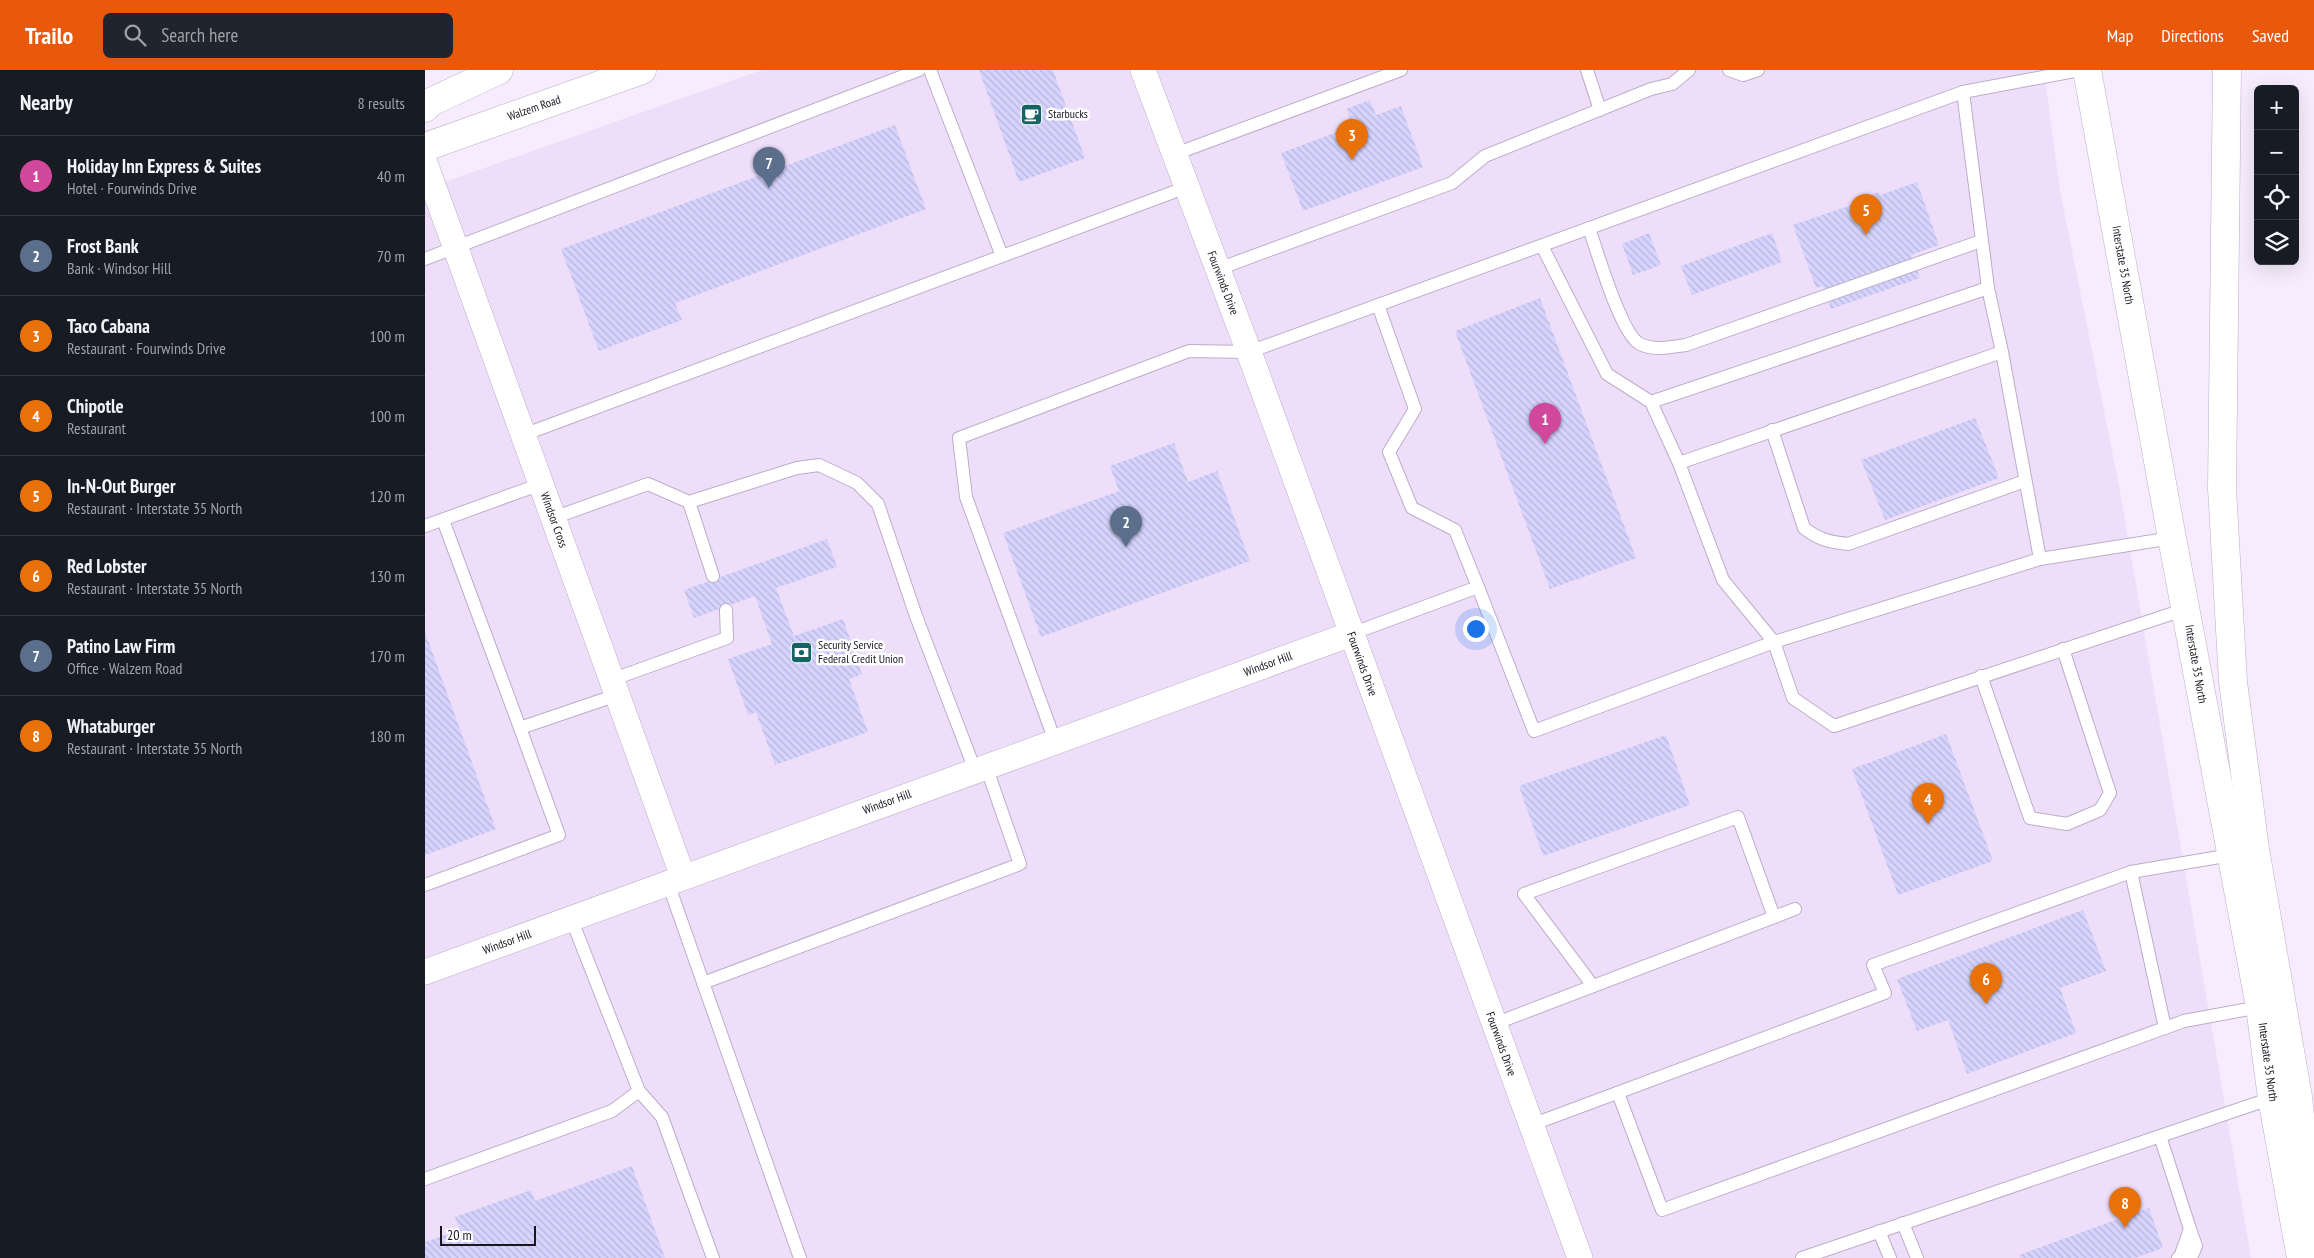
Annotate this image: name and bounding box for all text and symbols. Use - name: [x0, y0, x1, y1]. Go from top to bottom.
- search box: [103, 13, 453, 58]
- text: Trailo: [25, 20, 73, 51]
- icon: search: [121, 21, 149, 49]
- text: Search here: [161, 23, 238, 47]
- text: Map: [2107, 24, 2133, 47]
- text: Directions: [2161, 24, 2224, 47]
- text: Saved: [2252, 24, 2289, 47]
- map controls: [2254, 85, 2299, 265]
- button: +: [2254, 85, 2299, 130]
- text: Nearby: [20, 89, 73, 116]
- street label: Walzem Road: [505, 91, 562, 124]
- text: 8 results: [358, 93, 405, 113]
- cafe icon: Starbucks: [1020, 102, 1044, 126]
- place label: Starbucks: [1048, 106, 1088, 121]
- pin: 3: [1336, 119, 1368, 160]
- button: −: [2254, 130, 2299, 175]
- pin: 7: [753, 147, 785, 188]
- text: Holiday Inn Express & Suites: [67, 154, 261, 178]
- text: 1: [32, 166, 40, 186]
- text: 40 m: [377, 166, 405, 186]
- button: locate: [2254, 175, 2299, 220]
- text: Hotel · Fourwinds Drive: [67, 178, 197, 198]
- pin: 5: [1850, 194, 1882, 235]
- button: layers: [2254, 220, 2299, 265]
- street label: Interstate 35 North: [2109, 224, 2138, 305]
- text: Frost Bank: [67, 234, 139, 258]
- text: 2: [32, 246, 40, 266]
- text: 70 m: [377, 246, 405, 266]
- street label: Fourwinds Drive: [1204, 249, 1243, 317]
- text: Bank · Windsor Hill: [67, 258, 172, 278]
- text: Taco Cabana: [67, 314, 150, 338]
- text: 3: [32, 326, 40, 346]
- text: 100 m: [370, 326, 405, 346]
- text: Restaurant · Fourwinds Drive: [67, 338, 226, 358]
- text: Chipotle: [67, 394, 124, 418]
- pin: 1: [1529, 403, 1561, 444]
- text: 4: [32, 406, 40, 426]
- text: 100 m: [370, 406, 405, 426]
- text: Restaurant: [67, 418, 126, 438]
- text: In-N-Out Burger: [67, 474, 176, 498]
- text: 5: [32, 486, 40, 506]
- text: 120 m: [370, 486, 405, 506]
- street label: Windsor Cross: [537, 490, 571, 550]
- text: Restaurant · Interstate 35 North: [67, 498, 242, 518]
- pin: 2: [1110, 506, 1142, 547]
- text: Red Lobster: [67, 554, 147, 578]
- text: 6: [32, 566, 40, 586]
- text: 130 m: [370, 566, 405, 586]
- text: Restaurant · Interstate 35 North: [67, 578, 242, 598]
- your location: [1463, 616, 1489, 642]
- street label: Interstate 35 North: [2182, 623, 2211, 704]
- street label: Fourwinds Drive: [1344, 630, 1381, 698]
- text: Patino Law Firm: [67, 634, 175, 658]
- place label: Security Service Federal Credit Union: [818, 637, 903, 666]
- bank icon: Security Service Federal Credit Union: [790, 640, 814, 664]
- text: 7: [32, 646, 40, 666]
- text: 170 m: [370, 646, 405, 666]
- street label: Windsor Hill: [1241, 648, 1294, 679]
- text: Office · Walzem Road: [67, 658, 182, 678]
- text: Whataburger: [67, 714, 155, 738]
- text: 8: [32, 726, 40, 746]
- text: 180 m: [370, 726, 405, 746]
- text: Restaurant · Interstate 35 North: [67, 738, 242, 758]
- pin: 4: [1912, 783, 1944, 824]
- street label: Windsor Hill: [860, 786, 913, 817]
- street label: Windsor Hill: [480, 926, 533, 957]
- pin: 6: [1970, 963, 2002, 1004]
- street label: Fourwinds Drive: [1483, 1010, 1520, 1078]
- street label: Interstate 35 North: [2256, 1022, 2281, 1102]
- pin: 8: [2109, 1187, 2141, 1228]
- scale bar: [440, 1223, 536, 1246]
- text: 20 m: [447, 1226, 472, 1244]

